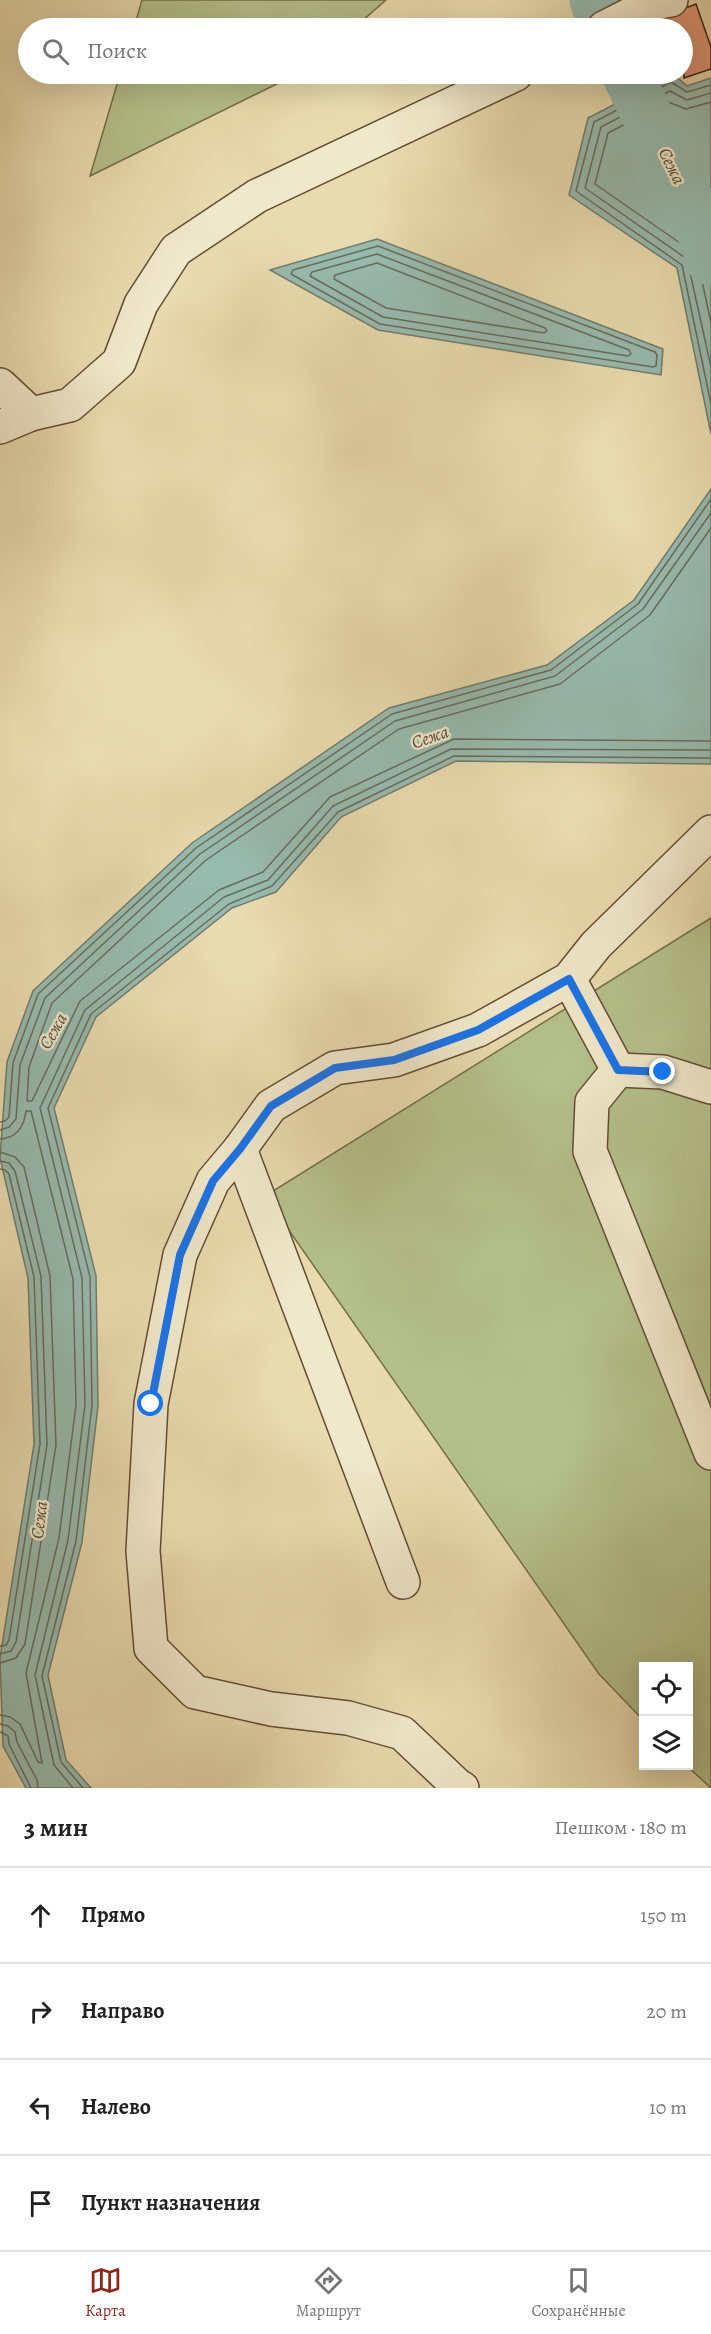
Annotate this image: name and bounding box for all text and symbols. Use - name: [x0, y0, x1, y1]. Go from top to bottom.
- search box: [18, 18, 693, 84]
- icon: search: [39, 35, 72, 68]
- text: Поиск: [87, 36, 147, 66]
- water label: Сежа: [653, 144, 691, 188]
- water label: Сежа: [408, 719, 452, 755]
- water label: Сежа: [33, 1009, 73, 1053]
- route end: [649, 1058, 675, 1084]
- route start: [137, 1390, 163, 1416]
- water label: Сежа: [25, 1500, 53, 1540]
- map controls: [639, 1662, 693, 1770]
- button: locate: [639, 1662, 693, 1716]
- button: layers: [639, 1716, 693, 1770]
- text: 3 мин: [24, 1810, 88, 1845]
- text: Пешком · 180 m: [555, 1814, 687, 1841]
- icon: ahead: [24, 1899, 57, 1932]
- text: Прямо: [81, 1900, 145, 1930]
- text: 150 m: [640, 1902, 687, 1929]
- icon: right: [24, 1995, 57, 2028]
- text: Направо: [81, 1996, 164, 2026]
- text: 20 m: [646, 1998, 687, 2025]
- icon: left: [24, 2091, 57, 2124]
- text: Налево: [81, 2092, 151, 2122]
- text: 10 m: [649, 2094, 687, 2121]
- icon: arrive: [24, 2187, 57, 2220]
- text: Пункт назначения: [81, 2188, 260, 2218]
- tab: Карта: [85, 2264, 126, 2322]
- tab: Маршрут: [296, 2264, 361, 2322]
- tab: Сохранённые: [531, 2264, 626, 2322]

